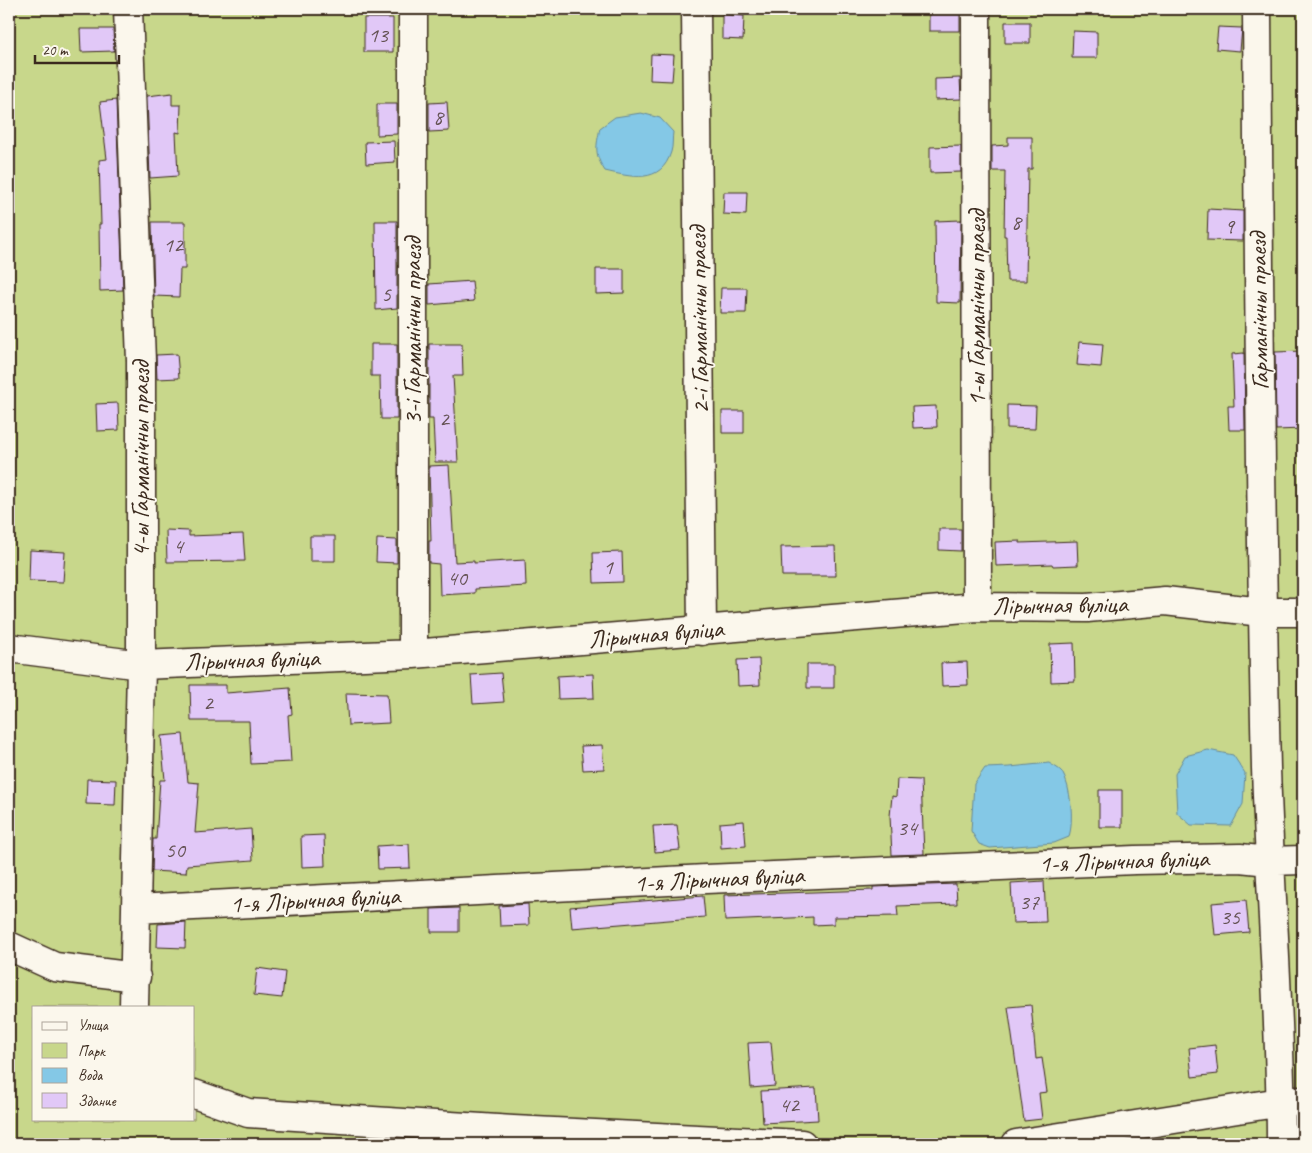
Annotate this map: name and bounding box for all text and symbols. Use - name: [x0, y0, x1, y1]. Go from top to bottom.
- house number: 13: [368, 21, 390, 49]
- scale bar: [35, 32, 119, 64]
- text: 20 m: [42, 41, 69, 60]
- house number: 8: [433, 103, 445, 131]
- street label: 1-ы Гарманічны праезд: [961, 208, 993, 406]
- house number: 8: [1011, 208, 1023, 236]
- house number: 9: [1224, 212, 1236, 240]
- street label: 2-і Гарманічны праезд: [681, 224, 717, 414]
- street label: Гарманічны праезд: [1242, 230, 1276, 390]
- house number: 12: [163, 231, 185, 259]
- street label: 3-і Гарманічны праезд: [397, 235, 429, 425]
- house number: 5: [381, 280, 392, 308]
- street label: 4-ы Гарманічны праезд: [125, 359, 157, 557]
- house number: 2: [439, 405, 451, 433]
- house number: 4: [173, 532, 185, 560]
- house number: 1: [603, 553, 614, 581]
- house number: 40: [447, 564, 469, 592]
- street label: Лірычная вуліца: [992, 588, 1130, 622]
- street label: Лірычная вуліца: [587, 612, 727, 656]
- street label: Лірычная вуліца: [184, 642, 322, 678]
- house number: 2: [203, 689, 215, 717]
- house number: 34: [897, 814, 919, 842]
- house number: 50: [165, 836, 187, 864]
- street label: 1-я Лірычная вуліца: [1039, 842, 1212, 880]
- street label: 1-я Лірычная вуліца: [633, 858, 807, 899]
- street label: 1-я Лірычная вуліца: [229, 879, 403, 920]
- house number: 37: [1019, 888, 1040, 916]
- house number: 35: [1220, 903, 1241, 931]
- legend: [32, 1006, 195, 1120]
- text: Улица: [78, 1016, 109, 1035]
- text: Парк: [78, 1042, 106, 1061]
- text: Вода: [78, 1066, 103, 1085]
- house number: 42: [779, 1091, 801, 1119]
- text: Здание: [78, 1092, 117, 1111]

